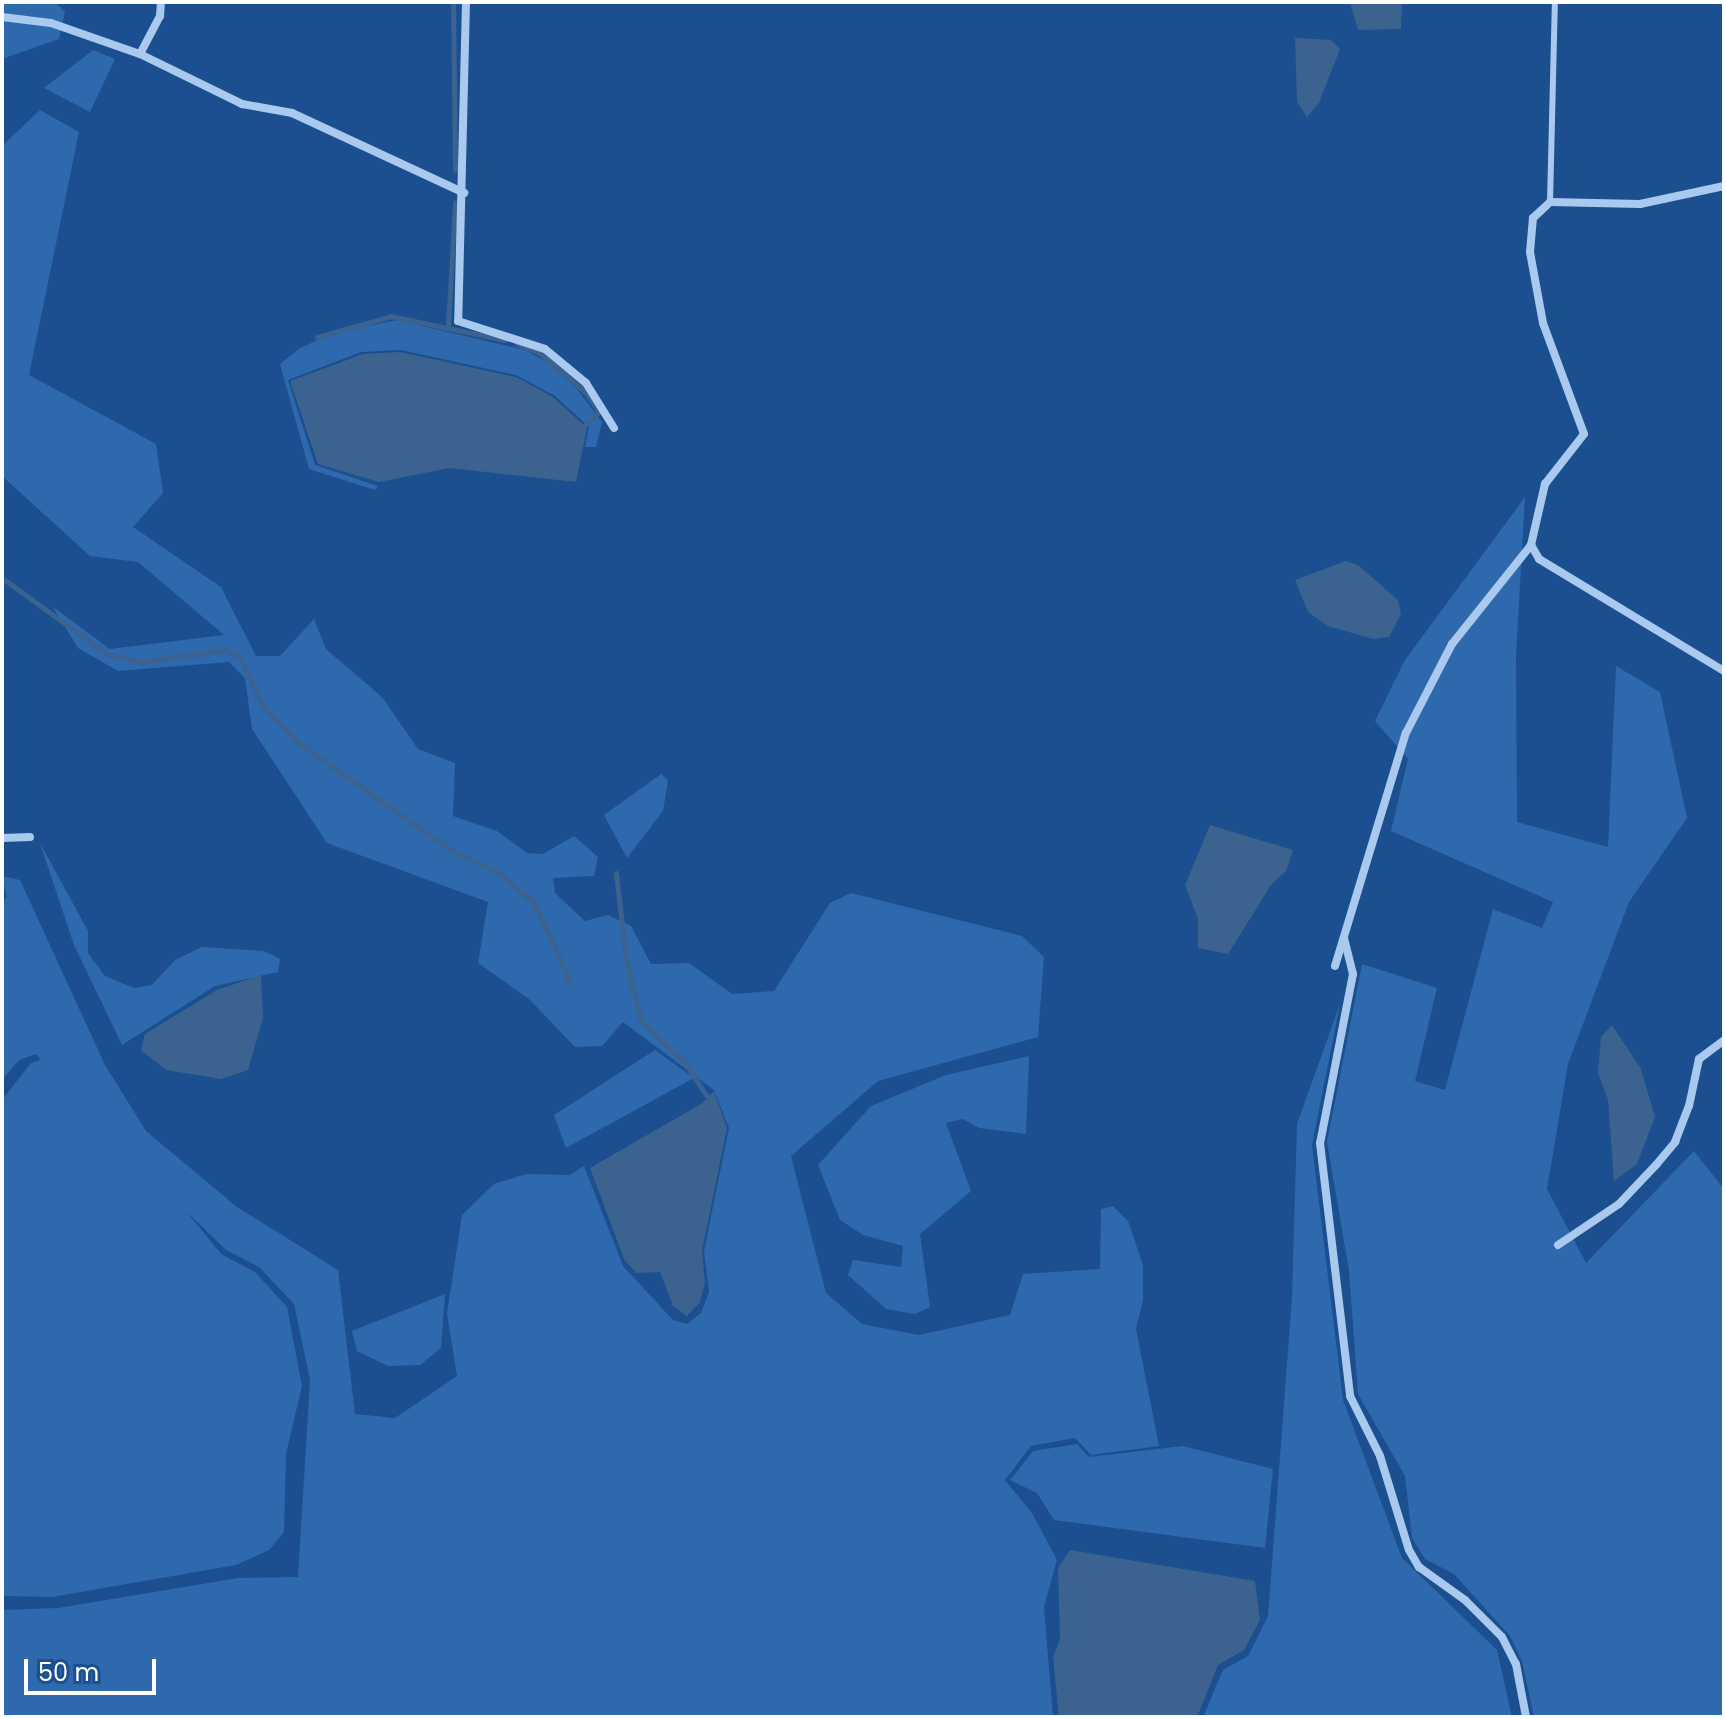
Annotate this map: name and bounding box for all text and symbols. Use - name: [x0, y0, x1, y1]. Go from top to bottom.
- scale bar: [28, 1643, 160, 1693]
- text: 50 m: [38, 1656, 99, 1689]

